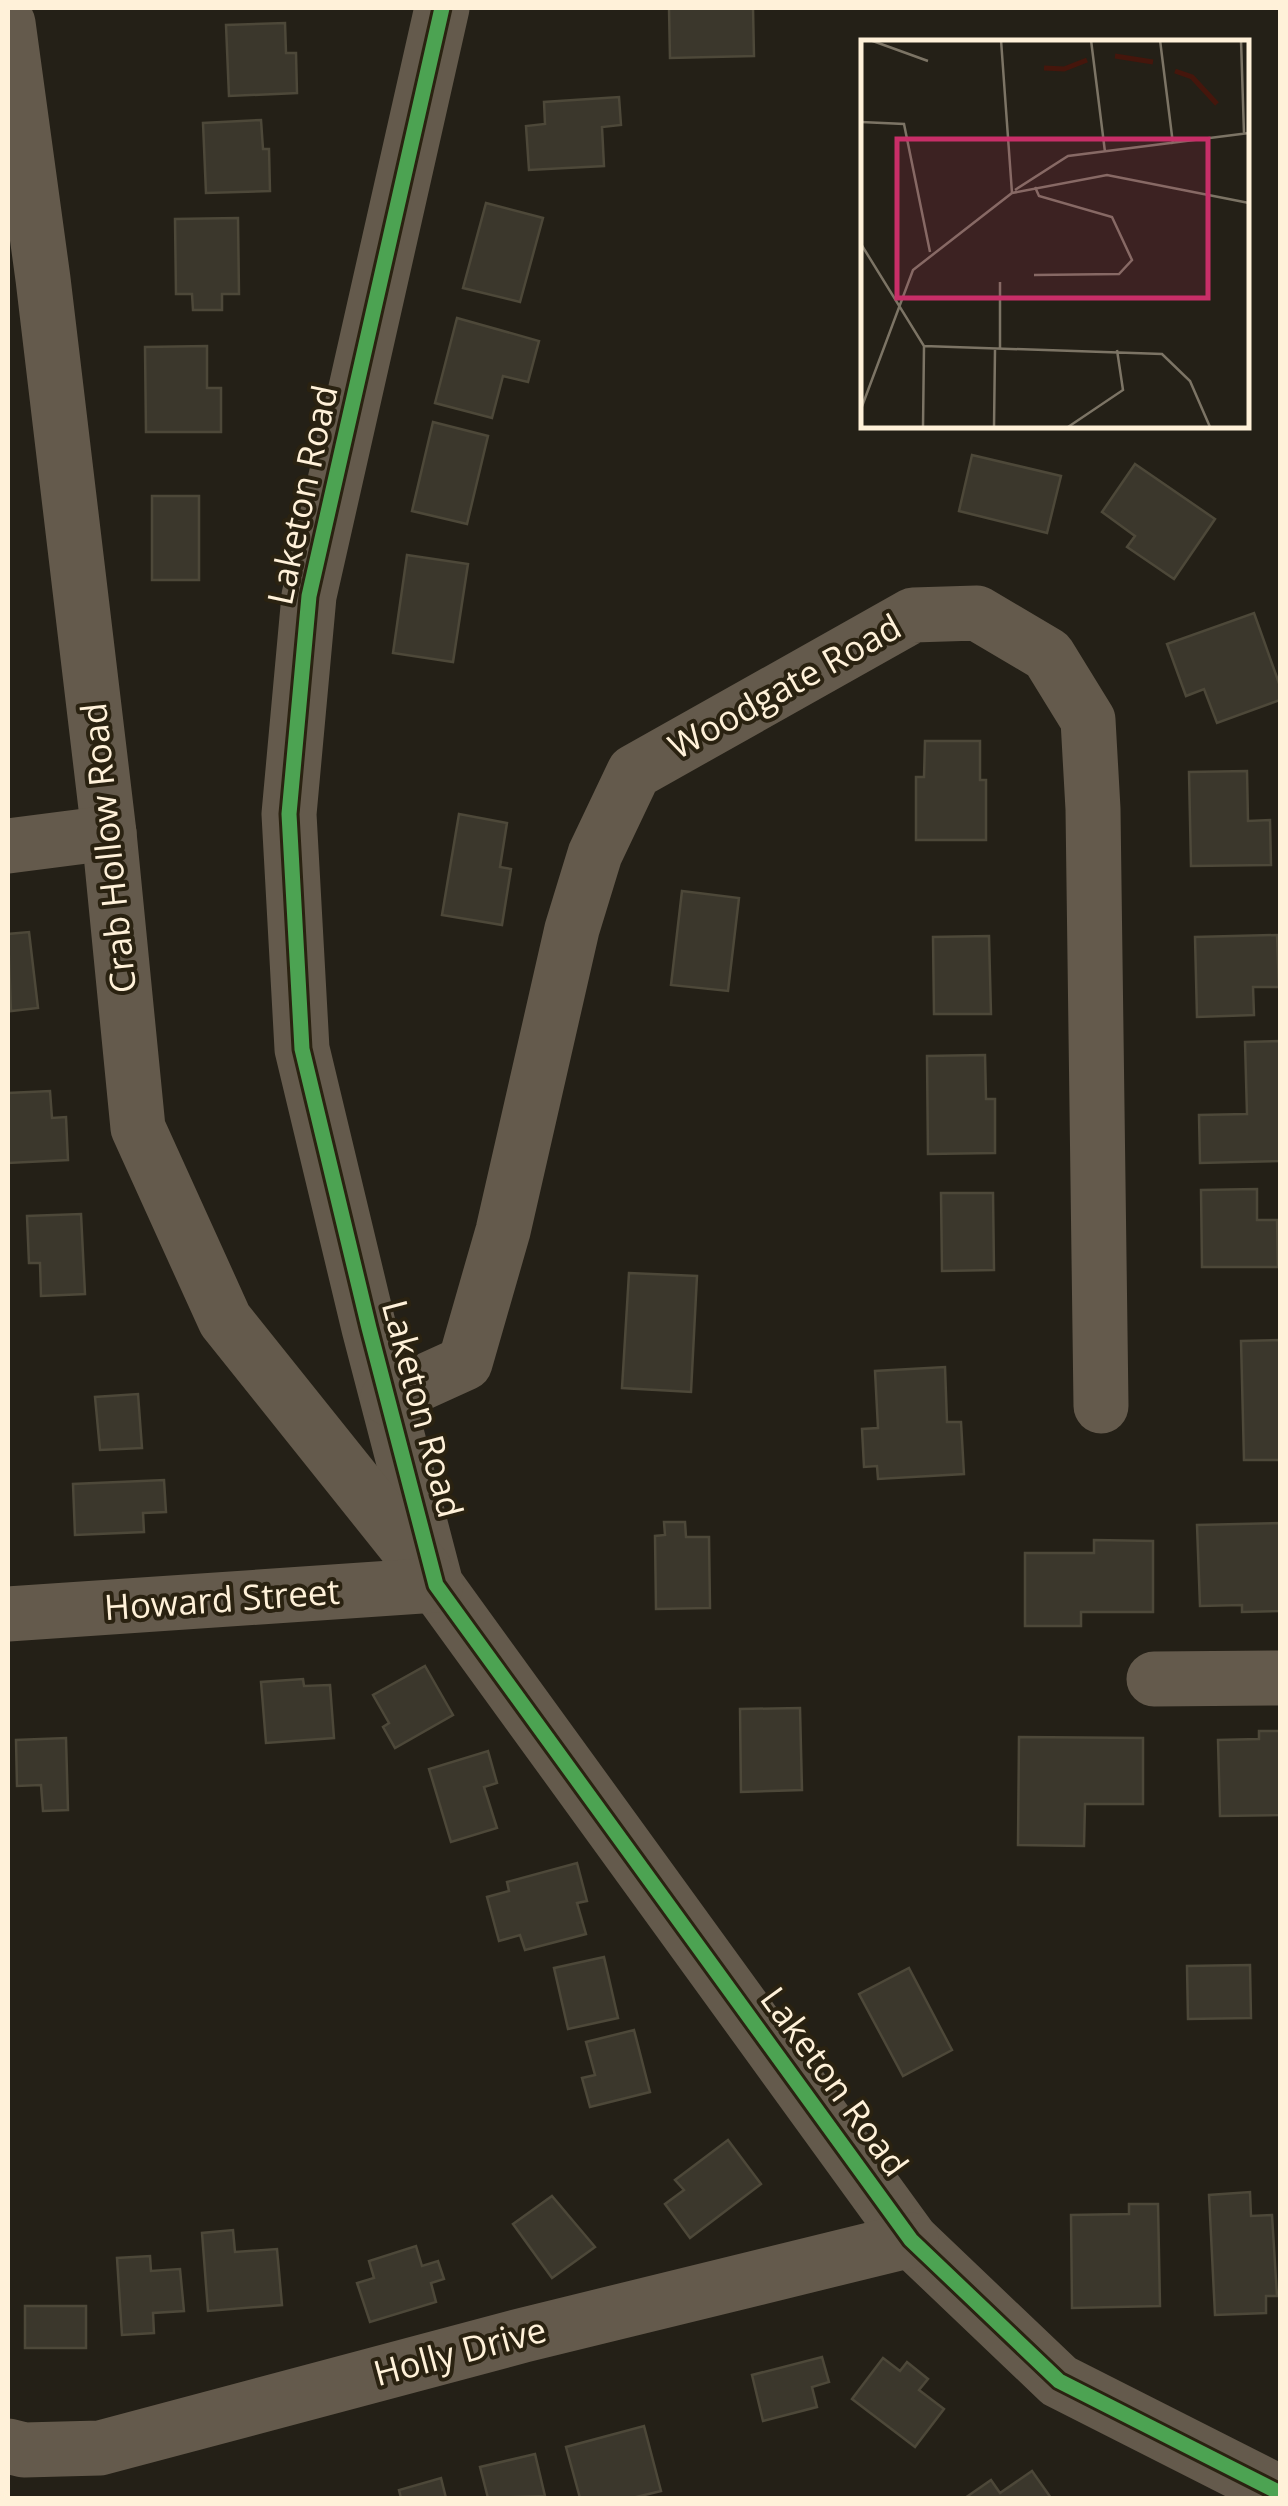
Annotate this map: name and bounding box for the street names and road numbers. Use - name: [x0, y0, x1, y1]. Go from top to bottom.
- street label: Laketon Road: [255, 381, 348, 609]
- street label: Woodgate Road: [660, 602, 909, 769]
- street label: Crab Hollow Road: [69, 701, 146, 996]
- street label: Laketon Road: [372, 1295, 475, 1523]
- street label: Howard Street: [103, 1567, 341, 1630]
- street label: Laketon Road: [751, 1977, 920, 2185]
- street label: Holly Drive: [368, 2305, 551, 2396]

